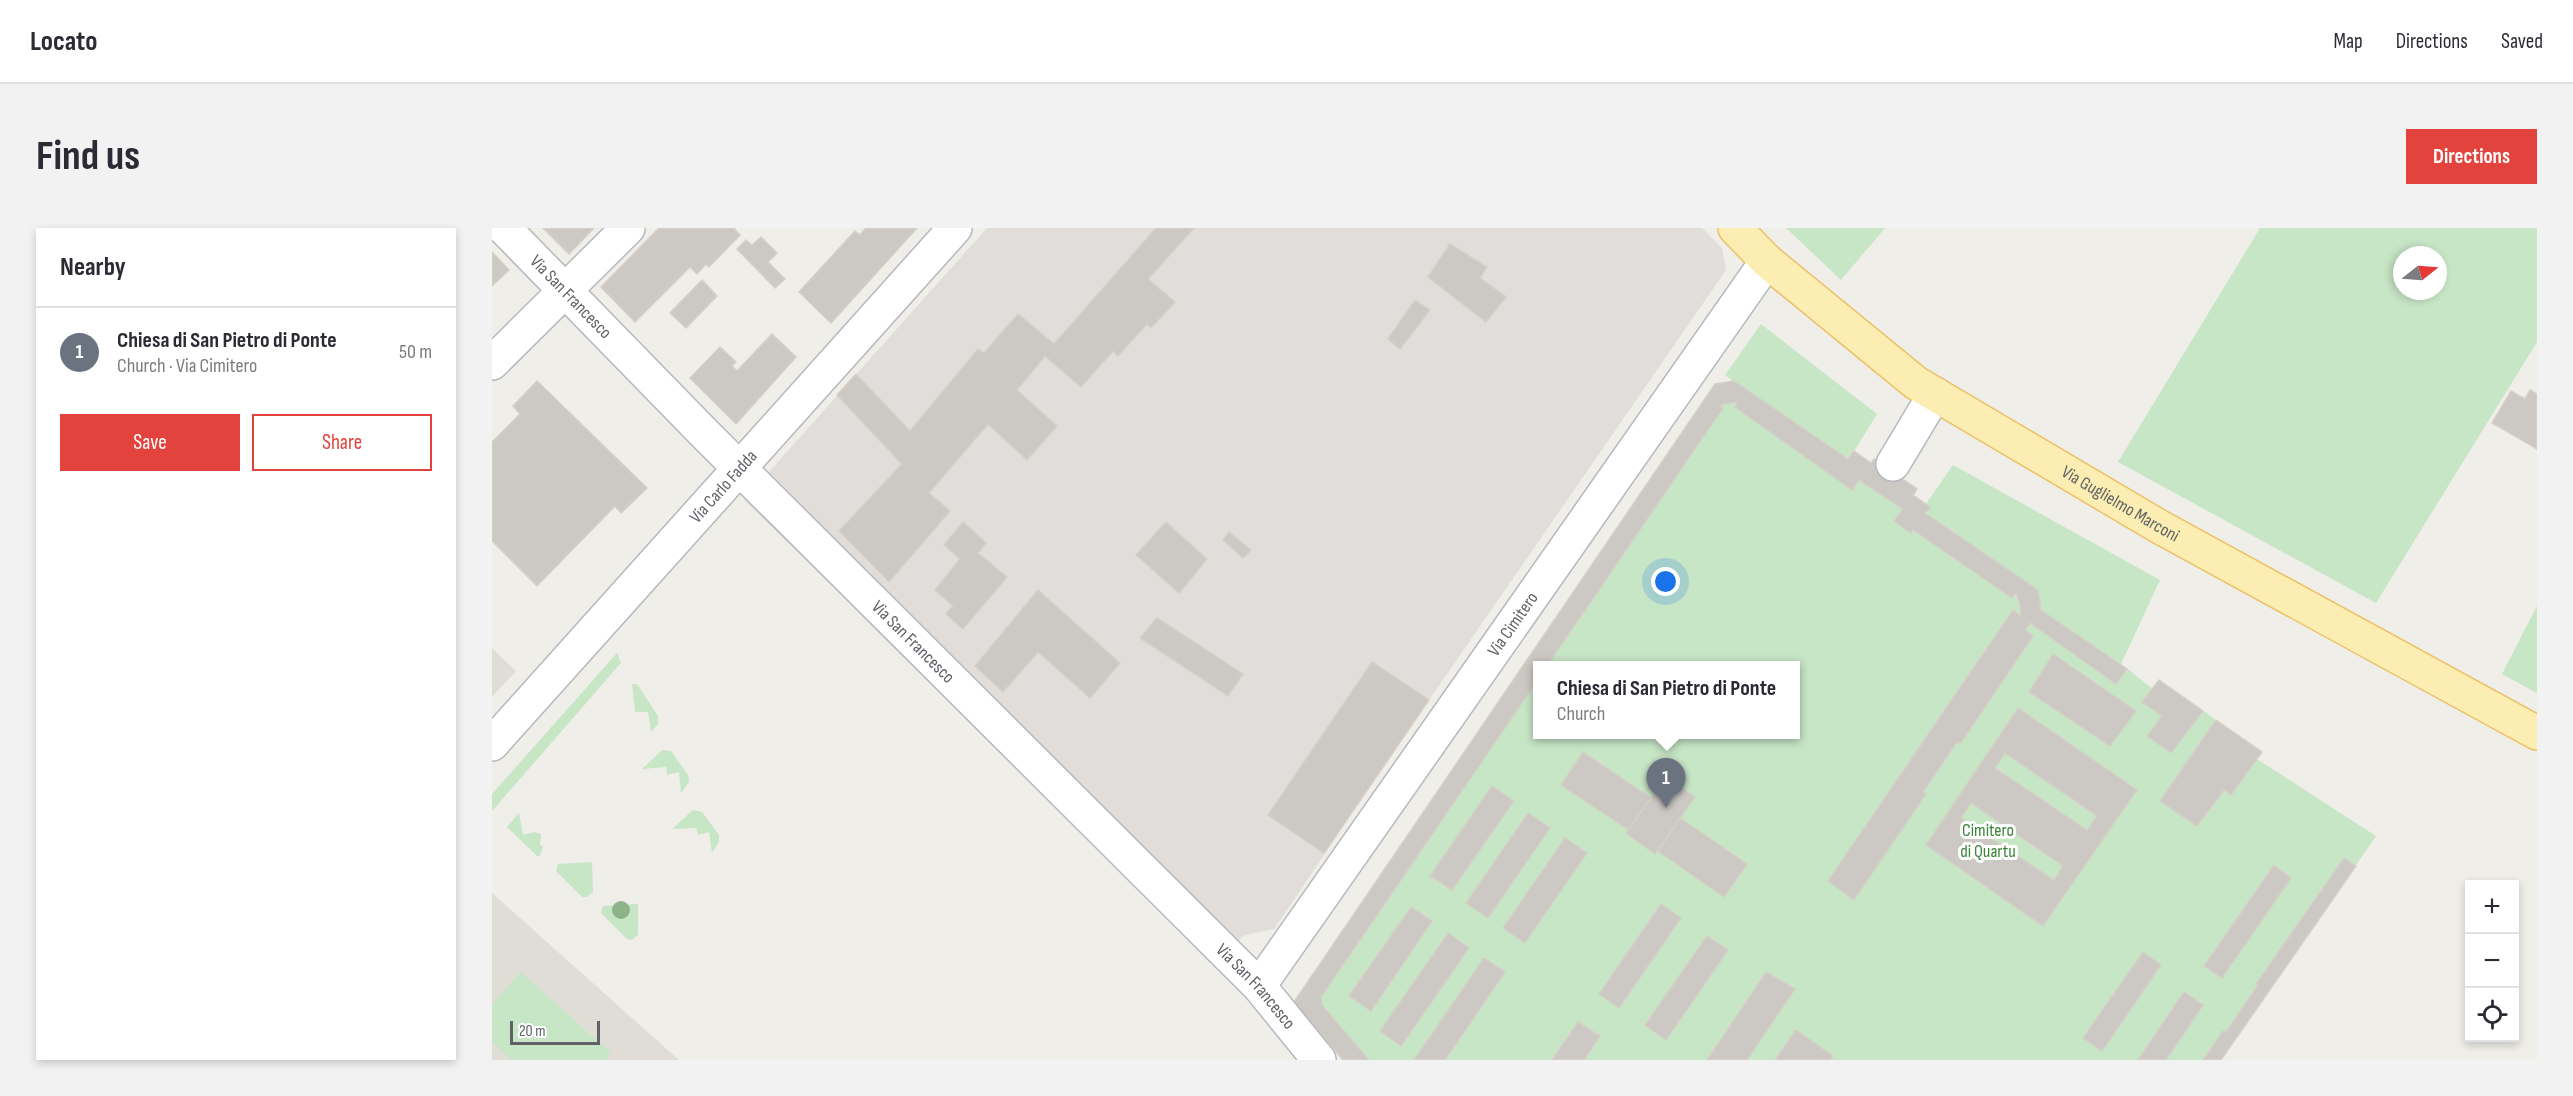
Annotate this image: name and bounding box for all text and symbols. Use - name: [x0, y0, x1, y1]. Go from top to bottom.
- text: Locato: [30, 25, 97, 58]
- text: Map: [2333, 29, 2363, 54]
- text: Directions: [2396, 29, 2468, 54]
- text: Saved: [2501, 29, 2543, 54]
- button: Directions: [2406, 129, 2537, 184]
- text: Find us: [36, 131, 140, 182]
- north arrow: [2393, 246, 2447, 300]
- street label: Via San Francesco: [525, 251, 616, 343]
- text: Nearby: [60, 252, 126, 283]
- text: Chiesa di San Pietro di Ponte: [117, 327, 337, 354]
- text: 1: [76, 340, 83, 364]
- text: 50 m: [399, 340, 432, 364]
- text: Church · Via Cimitero: [117, 354, 257, 378]
- button: Save: [60, 414, 240, 471]
- button: Share: [252, 414, 432, 471]
- street label: Via Carlo Fadda: [685, 446, 762, 528]
- street label: Via Guglielmo Marconi: [2058, 461, 2183, 547]
- your location: [1651, 567, 1680, 596]
- street label: Via Cimitero: [1483, 588, 1543, 660]
- street label: Via San Francesco: [867, 596, 959, 688]
- popup: [1533, 661, 1800, 739]
- text: Chiesa di San Pietro di Ponte: [1557, 675, 1776, 702]
- text: Church: [1557, 702, 1605, 726]
- pin: 1: [1646, 758, 1686, 808]
- park label: Cimitero di Quartu: [1960, 820, 2016, 862]
- map controls: [2465, 880, 2519, 1042]
- button: +: [2465, 880, 2519, 934]
- button: −: [2465, 934, 2519, 988]
- street label: Via San Francesco: [1212, 939, 1300, 1034]
- button: locate: [2465, 988, 2519, 1042]
- scale bar: [510, 1018, 600, 1046]
- text: 20 m: [519, 1022, 546, 1041]

